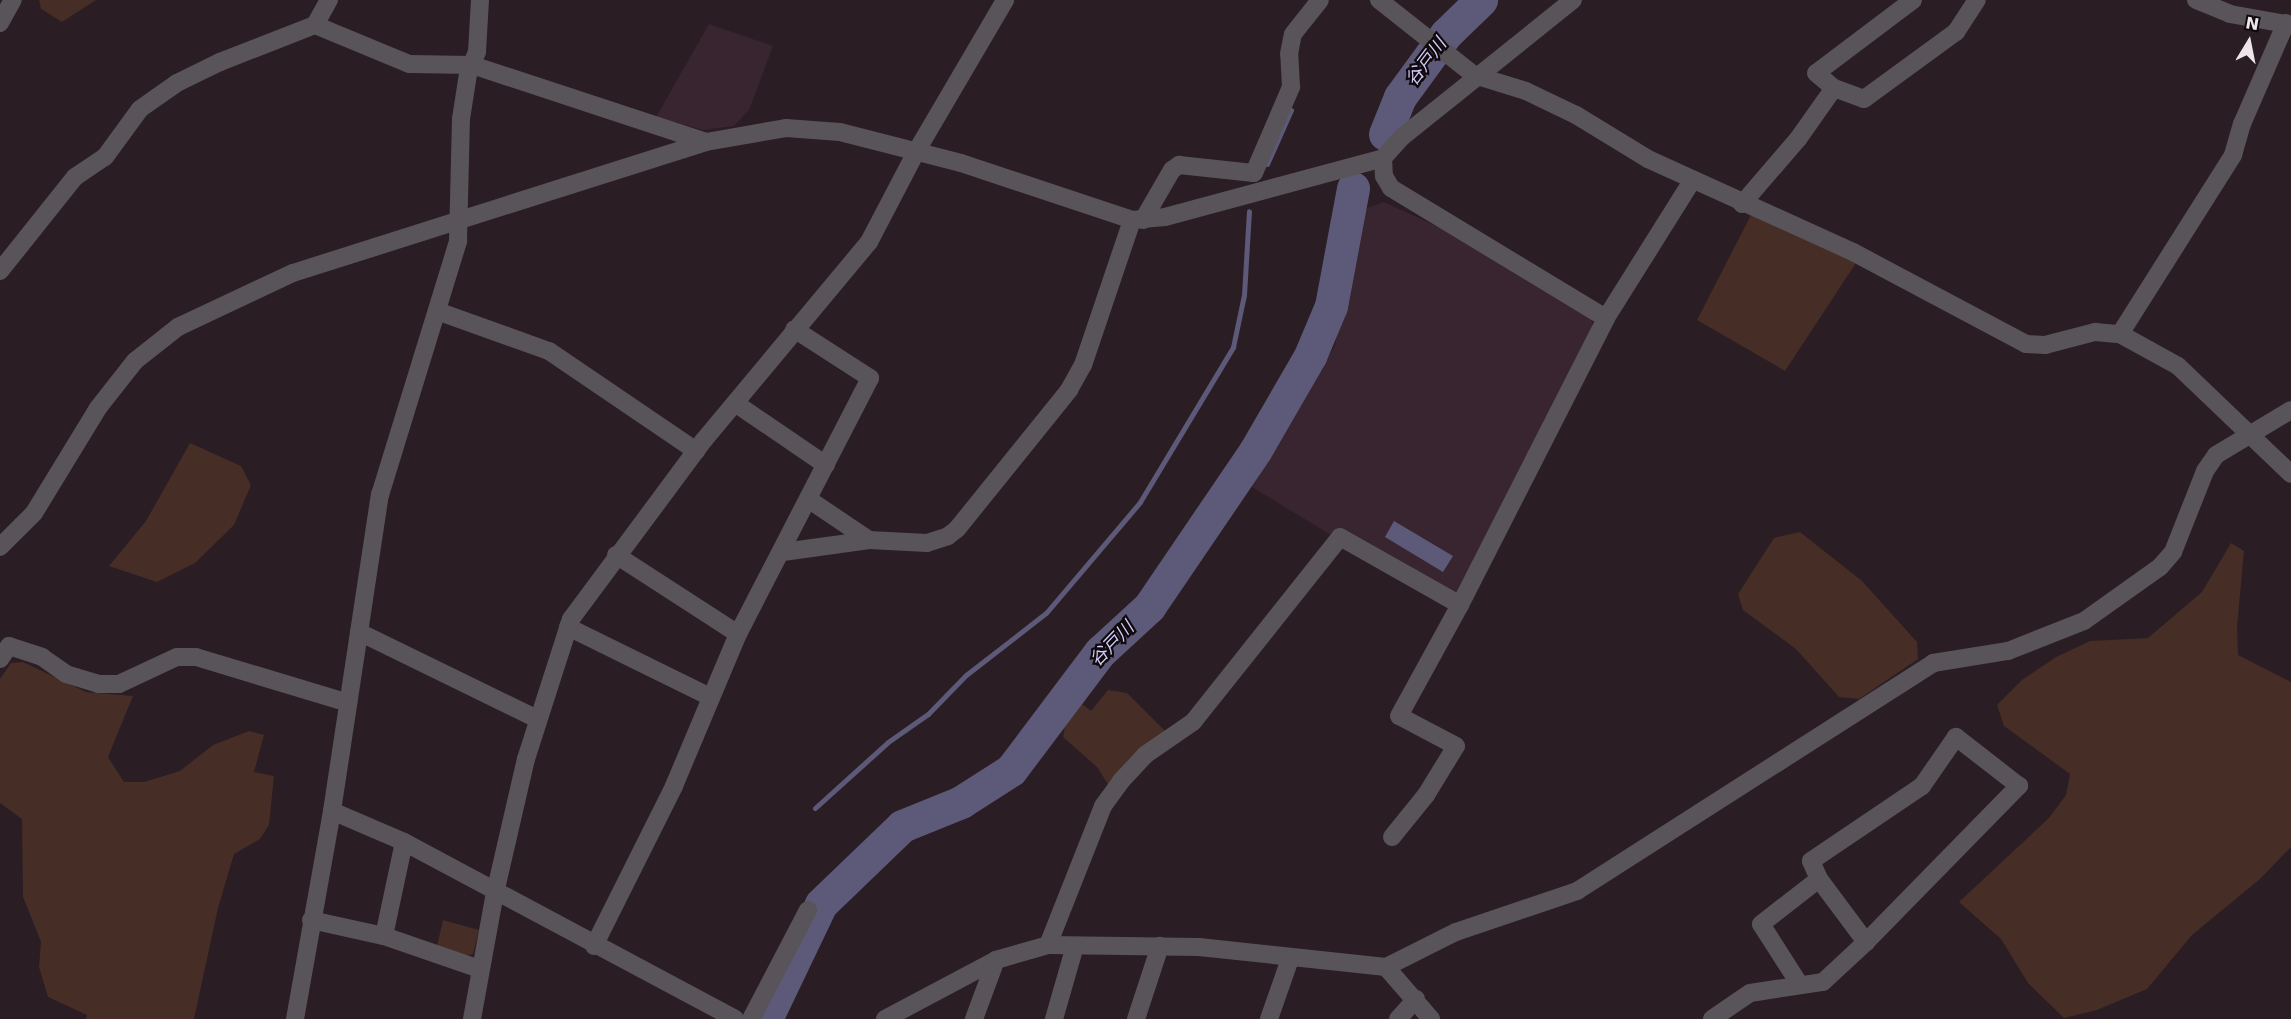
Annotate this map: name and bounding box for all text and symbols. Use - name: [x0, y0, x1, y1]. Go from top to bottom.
- north arrow: [2219, 12, 2279, 72]
- text: N: [2244, 13, 2260, 34]
- water label: 谷戸川: [1401, 34, 1451, 90]
- water label: 谷戸川: [1085, 617, 1139, 671]

